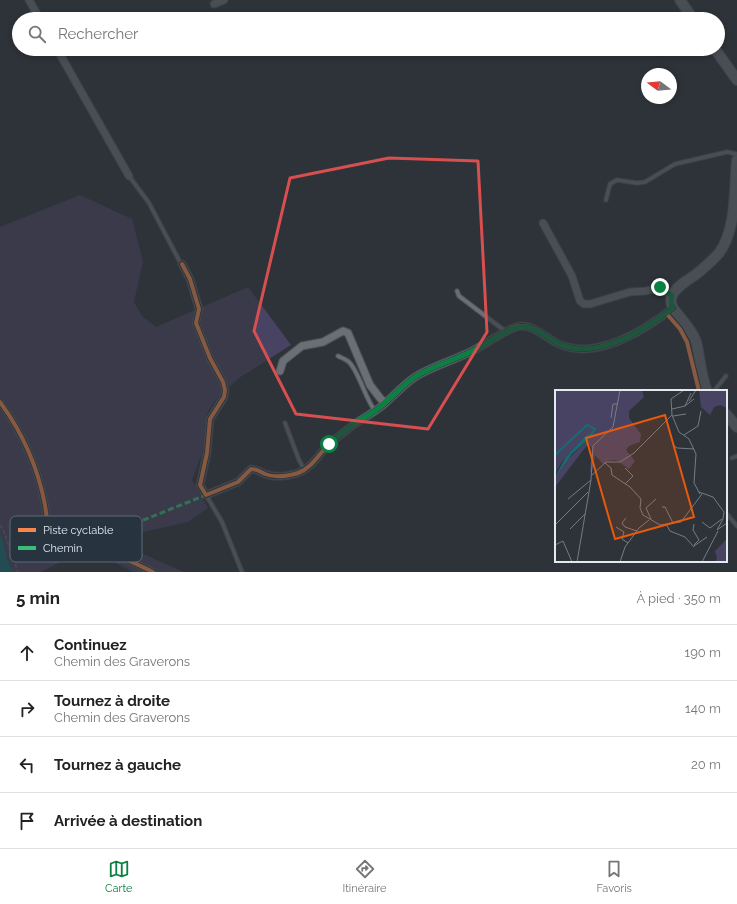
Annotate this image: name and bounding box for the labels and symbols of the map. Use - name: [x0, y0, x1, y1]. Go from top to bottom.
- north arrow: [641, 68, 677, 104]
- route end: [651, 278, 669, 296]
- inset map: [555, 390, 727, 562]
- route start: [320, 435, 338, 453]
- legend: [10, 516, 142, 562]
- text: Piste cyclable: [43, 524, 114, 537]
- text: Chemin: [43, 542, 82, 555]

